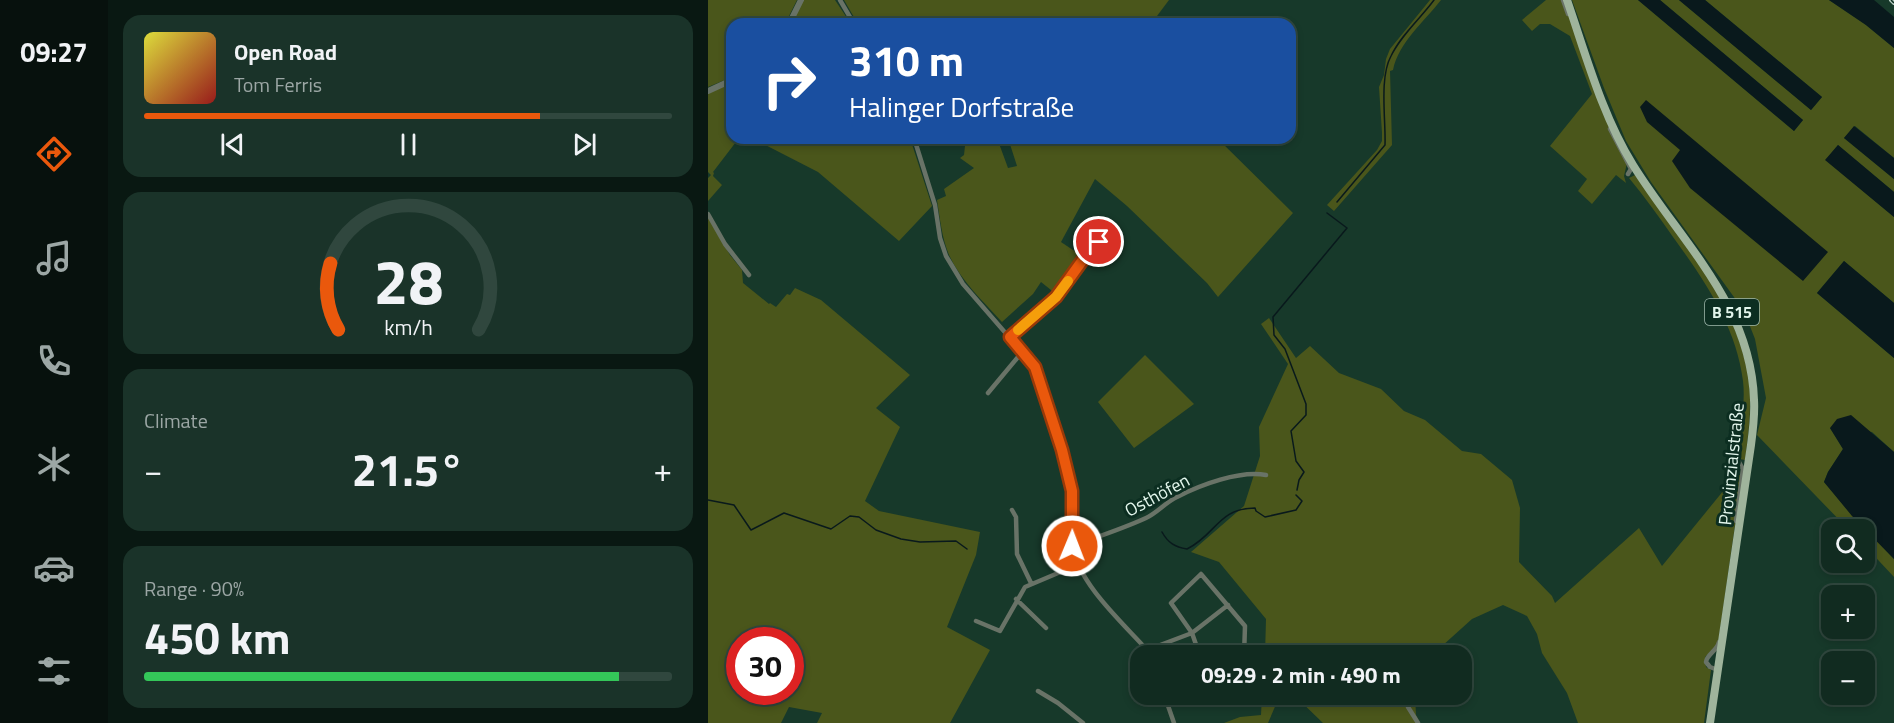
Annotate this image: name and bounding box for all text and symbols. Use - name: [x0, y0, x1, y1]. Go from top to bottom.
- text: 310 m: [849, 28, 964, 92]
- text: 09:27: [20, 31, 88, 72]
- text: Open Road: [234, 35, 337, 69]
- icon: right: [750, 42, 828, 120]
- text: Tom Ferris: [234, 69, 322, 100]
- text: Halinger Dorfstraße: [849, 86, 1074, 127]
- icon: previous: [216, 128, 249, 161]
- icon: pause: [392, 128, 425, 161]
- icon: next: [568, 128, 601, 161]
- icon: directions: [33, 133, 75, 175]
- pin: [1073, 216, 1124, 267]
- icon: arrive: [1082, 225, 1115, 258]
- text: 28: [373, 233, 443, 328]
- icon: music: [33, 237, 75, 279]
- road number: B 515: [1705, 299, 1759, 325]
- text: km/h: [384, 311, 432, 343]
- icon: phone: [33, 340, 75, 382]
- street label: Provinzialstraße: [1711, 401, 1751, 527]
- text: Climate: [144, 405, 208, 436]
- text: 21.5°: [352, 435, 464, 503]
- icon: climate: [33, 443, 75, 485]
- text: −: [144, 445, 162, 495]
- text: +: [654, 445, 672, 495]
- street label: Osthöfen: [1120, 467, 1194, 523]
- position arrow: [1040, 514, 1104, 578]
- map controls: [1821, 519, 1875, 705]
- button: search: [1821, 519, 1875, 573]
- icon: car: [33, 547, 75, 589]
- text: Range · 90%: [144, 573, 244, 604]
- button: +: [1821, 585, 1875, 639]
- text: 450 km: [144, 603, 290, 671]
- speed limit sign: 30: [726, 627, 804, 705]
- icon: filters: [33, 650, 75, 692]
- button: −: [1821, 651, 1875, 705]
- text: 09:29 · 2 min · 490 m: [1201, 658, 1401, 692]

